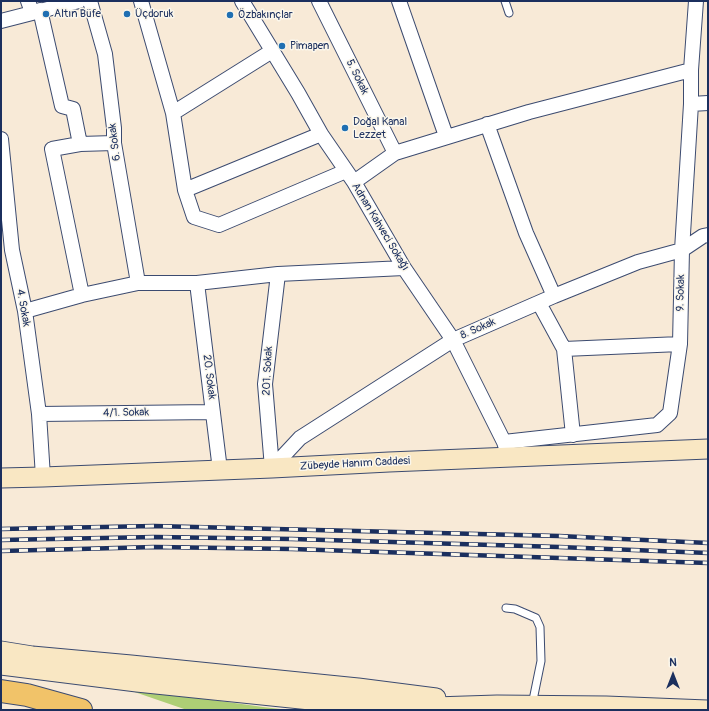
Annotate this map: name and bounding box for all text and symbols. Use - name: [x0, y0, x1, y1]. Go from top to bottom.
- place label: Altın Büfe: [54, 7, 101, 21]
- place label: Üçdoruk: [135, 7, 173, 21]
- place label: Özbakınçlar: [238, 8, 293, 22]
- marker: Altın Büfe: [41, 9, 51, 19]
- marker: Üçdoruk: [122, 9, 132, 19]
- marker: Özbakınçlar: [225, 10, 235, 20]
- place label: Pimapen: [290, 39, 329, 53]
- marker: Pimapen: [277, 41, 287, 51]
- street label: 5. Sokak: [343, 57, 371, 97]
- place label: Doğal Kanal Lezzet: [353, 115, 407, 141]
- street label: 6. Sokak: [106, 122, 124, 162]
- marker: Doğal Kanal Lezzet: [340, 123, 350, 133]
- street label: Adnan Kahveci Sokağı: [349, 181, 411, 273]
- street label: 9. Sokak: [674, 274, 688, 312]
- street label: 4. Sokak: [13, 288, 33, 328]
- street label: 8. Sokak: [458, 315, 498, 343]
- street label: 201. Sokak: [260, 346, 276, 396]
- street label: 20. Sokak: [200, 354, 218, 400]
- street label: 4/1. Sokak: [103, 406, 149, 420]
- street label: Zübeyde Hanım Caddesi: [300, 455, 410, 473]
- north arrow: [653, 655, 693, 695]
- text: N: [669, 656, 677, 669]

